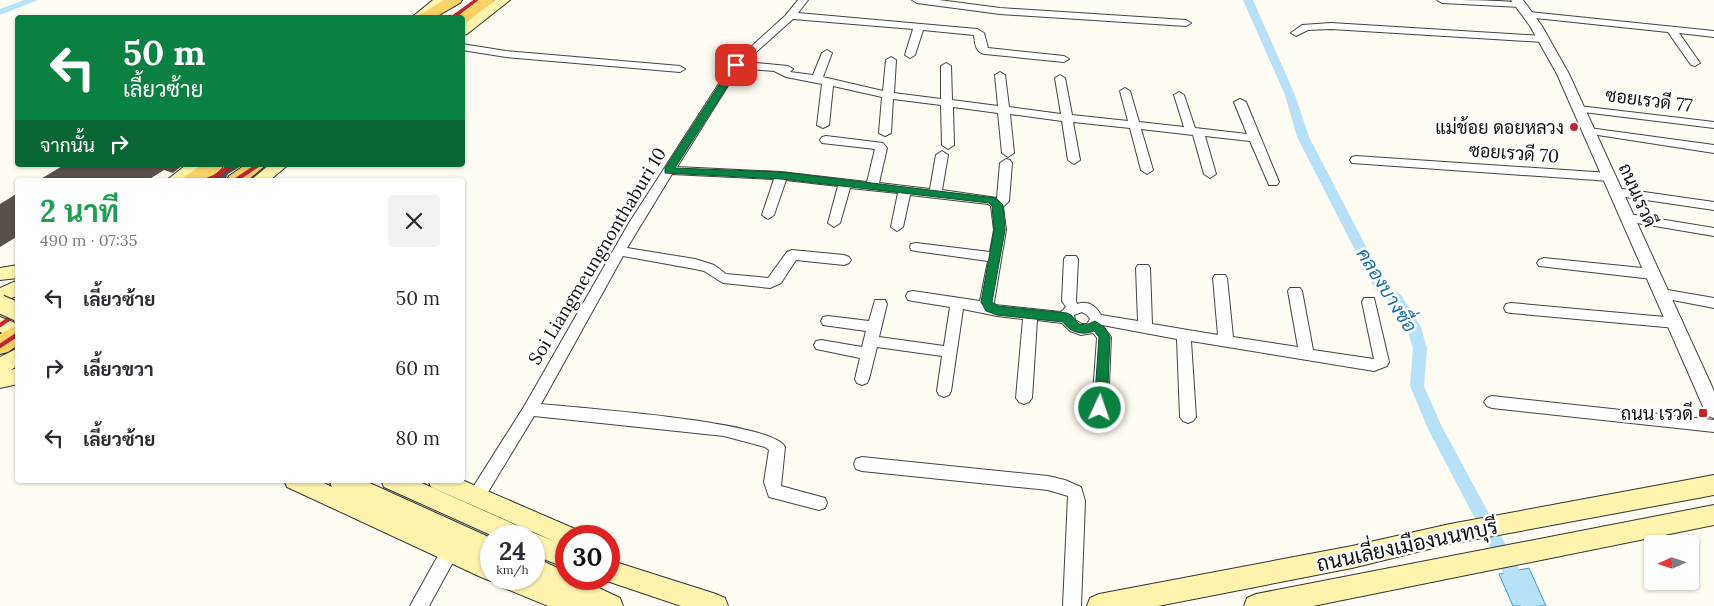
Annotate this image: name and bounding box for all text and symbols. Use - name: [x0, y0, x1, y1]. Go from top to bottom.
- text: 50 m: [123, 30, 206, 75]
- icon: left: [40, 35, 105, 100]
- pin: [715, 44, 757, 86]
- icon: arrive: [722, 51, 750, 79]
- text: เลี้ยวซ้าย: [123, 75, 203, 103]
- street label: ซอยเรวดี 77: [1604, 82, 1694, 117]
- place label: แม่ช้อย ดอยหลวง: [1435, 116, 1564, 139]
- marker: แม่ช้อย ดอยหลวง: [1568, 121, 1580, 133]
- icon: right: [105, 130, 133, 158]
- text: จากนั้น: [40, 133, 95, 157]
- street label: ซอยเรวดี 70: [1468, 137, 1560, 168]
- street label: Soi Liangmeungnonthaburi 10: [523, 143, 671, 369]
- street label: ถนนเรวดี: [1614, 159, 1663, 231]
- text: 2 นาที: [40, 192, 119, 230]
- button: close: [388, 195, 440, 247]
- text: 490 m · 07:35: [40, 230, 137, 250]
- water label: คลองบางซื่อ: [1352, 241, 1427, 337]
- icon: left: [40, 284, 68, 312]
- text: 50 m: [396, 286, 440, 310]
- text: เลี้ยวซ้าย: [83, 287, 155, 311]
- icon: right: [40, 354, 68, 382]
- text: 60 m: [395, 356, 440, 380]
- text: เลี้ยวขวา: [83, 357, 154, 381]
- position arrow: [1073, 381, 1125, 433]
- place label: ถนน เรวดี: [1621, 401, 1693, 425]
- marker: ถนน เรวดี: [1697, 407, 1709, 419]
- icon: left: [40, 424, 68, 452]
- text: 80 m: [396, 426, 440, 450]
- text: เลี้ยวซ้าย: [83, 427, 155, 451]
- street label: ถนนเลี่ยงเมืองนนทบุรี: [1313, 507, 1500, 578]
- speed limit sign: 30: [555, 525, 620, 590]
- text: 24: [499, 535, 526, 567]
- north arrow: [1644, 535, 1699, 590]
- map controls: [1644, 535, 1699, 590]
- text: km/h: [496, 562, 529, 577]

